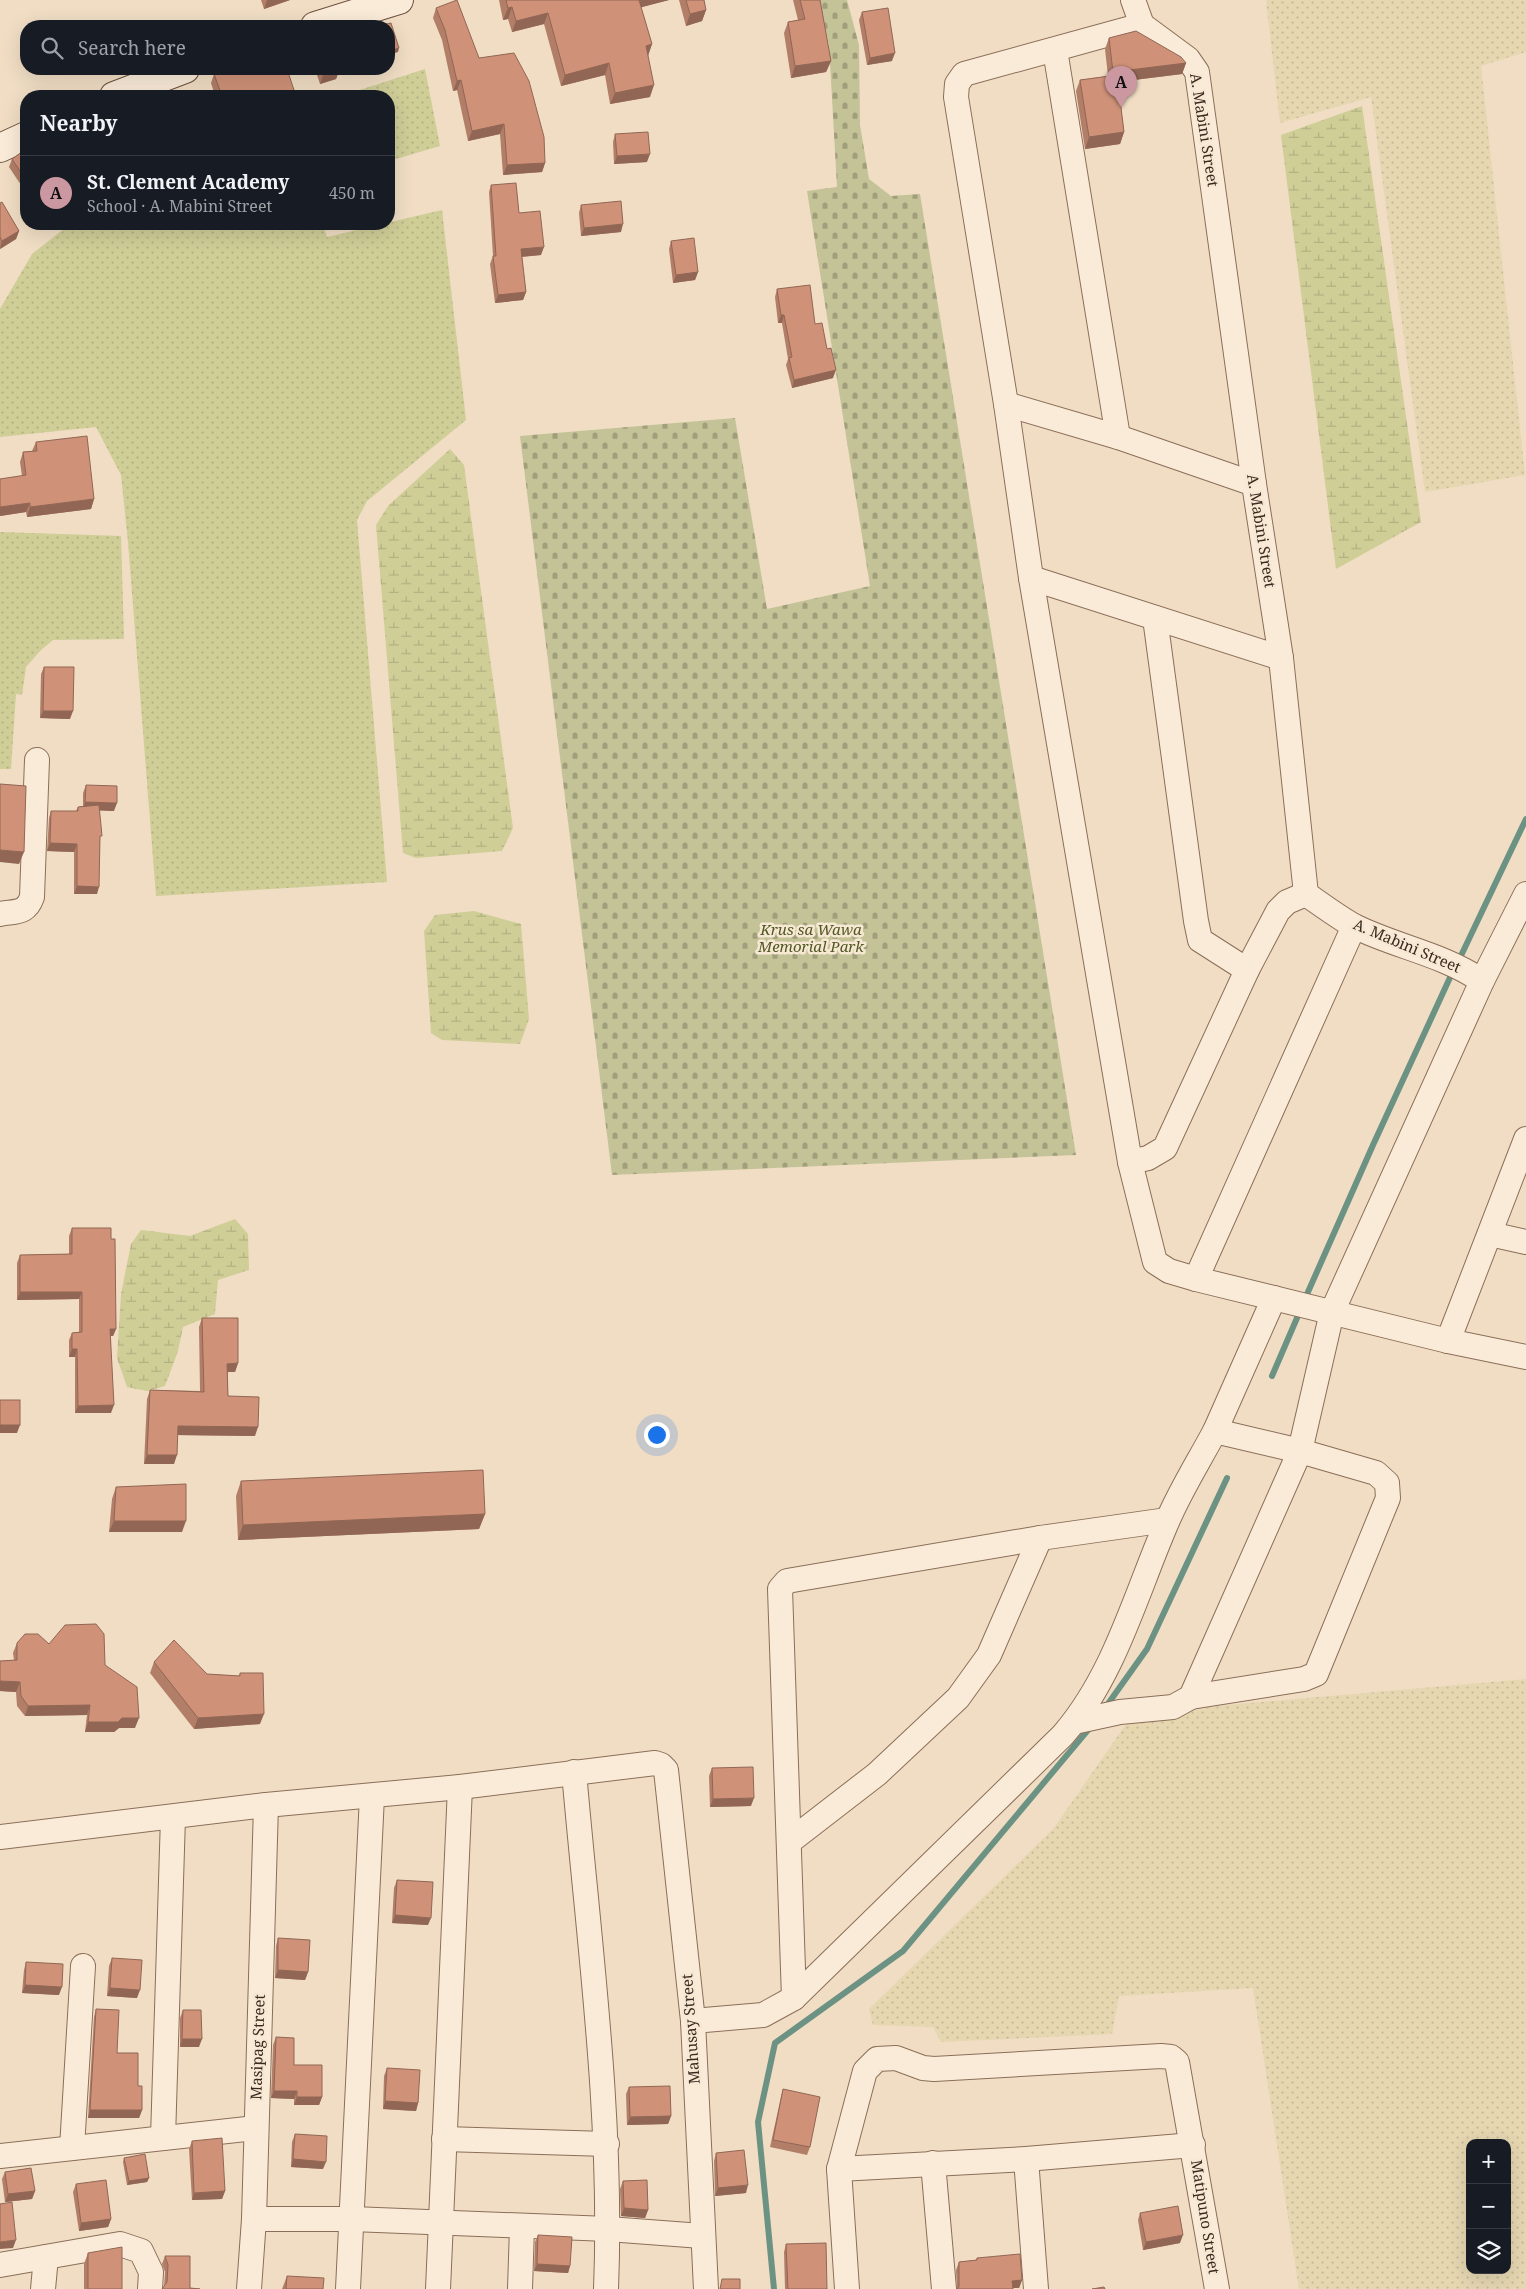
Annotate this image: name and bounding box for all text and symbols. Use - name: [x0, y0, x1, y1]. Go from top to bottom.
- search box: [20, 20, 395, 75]
- icon: search: [38, 34, 66, 62]
- text: Search here: [78, 35, 186, 61]
- pin: A: [1105, 66, 1137, 107]
- street label: A. Mabini Street: [1186, 72, 1224, 188]
- text: Nearby: [40, 109, 118, 137]
- text: St. Clement Academy: [87, 169, 289, 195]
- text: A: [50, 182, 62, 204]
- text: 450 m: [329, 182, 375, 204]
- text: School · A. Mabini Street: [87, 195, 272, 217]
- street label: A. Mabini Street: [1243, 473, 1281, 589]
- street label: A. Mabini Street: [1351, 913, 1464, 977]
- park label: Krus sa Wawa Memorial Park: [757, 919, 864, 956]
- your location: [644, 1422, 670, 1448]
- street label: Mahusay Street: [676, 1973, 704, 2085]
- street label: Masipag Street: [245, 1994, 269, 2100]
- map controls: [1466, 2139, 1511, 2274]
- button: +: [1466, 2139, 1511, 2184]
- street label: Matipuno Street: [1187, 2158, 1225, 2275]
- button: −: [1466, 2184, 1511, 2229]
- button: layers: [1466, 2229, 1511, 2274]

